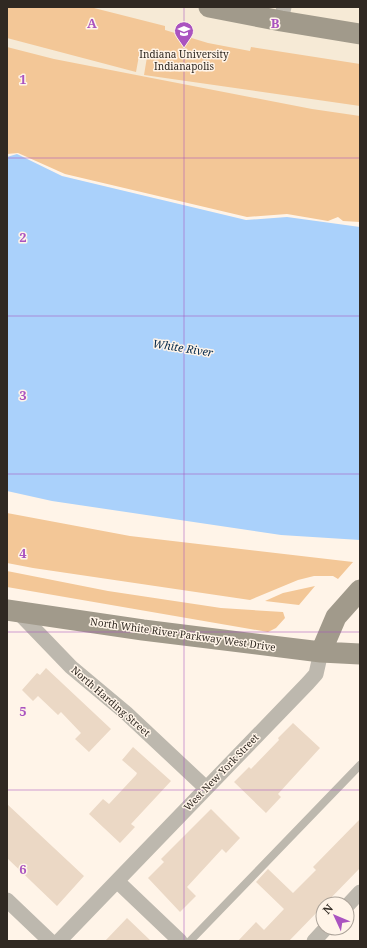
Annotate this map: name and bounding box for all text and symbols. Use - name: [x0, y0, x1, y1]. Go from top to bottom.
- text: A: [87, 14, 97, 32]
- text: B: [271, 14, 280, 32]
- school or university icon: Indiana University Indianapolis: [173, 20, 195, 48]
- place label: Indiana University Indianapolis: [139, 47, 229, 73]
- text: 1: [19, 70, 27, 88]
- text: 2: [19, 228, 27, 246]
- water label: White River: [152, 335, 215, 360]
- text: 3: [19, 386, 27, 404]
- text: 4: [19, 544, 27, 562]
- street label: North White River Parkway West Drive: [89, 614, 277, 654]
- street label: North Harding Street: [68, 663, 154, 740]
- text: 5: [19, 702, 27, 720]
- street label: West New York Street: [180, 730, 262, 814]
- text: 6: [19, 860, 27, 878]
- north arrow: [315, 896, 355, 936]
- text: N: [319, 900, 336, 917]

